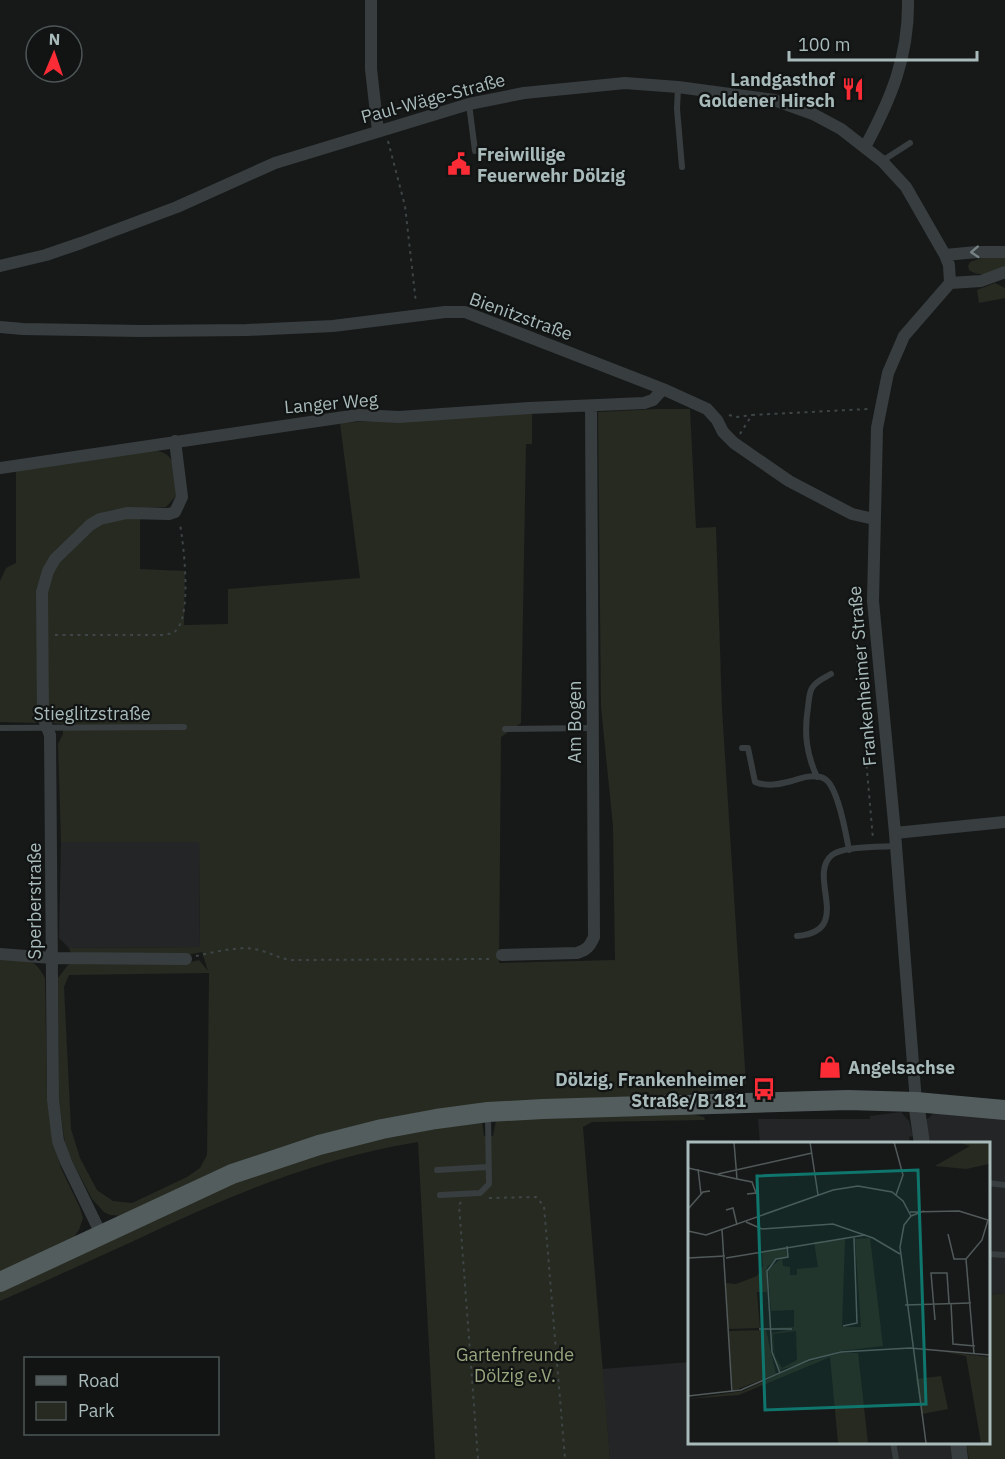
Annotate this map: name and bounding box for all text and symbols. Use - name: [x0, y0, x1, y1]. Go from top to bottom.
- north arrow: [24, 24, 84, 84]
- scale bar: [789, 24, 976, 62]
- text: N: [48, 29, 61, 49]
- text: 100 m: [798, 33, 850, 56]
- street label: Paul-Wäge-Straße: [358, 68, 508, 128]
- place label: Landgasthof Goldener Hirsch: [698, 68, 835, 112]
- restaurant icon: Landgasthof Goldener Hirsch: [840, 76, 866, 102]
- place label: Freiwillige Feuerwehr Dölzig: [477, 143, 625, 187]
- public building icon: Freiwillige Feuerwehr Dölzig: [446, 151, 472, 177]
- one-way arrow: [970, 246, 979, 259]
- street label: Bienitzstraße: [466, 287, 576, 345]
- street label: Langer Weg: [283, 387, 379, 419]
- street label: Frankenheimer Straße: [843, 585, 881, 767]
- street label: Am Bogen: [563, 681, 586, 763]
- street label: Stieglitzstraße: [33, 702, 151, 725]
- street label: Sperberstraße: [23, 842, 46, 959]
- shop icon: Angelsachse: [817, 1054, 843, 1080]
- place label: Angelsachse: [848, 1056, 955, 1079]
- place label: Dölzig, Frankenheimer Straße/B 181: [555, 1068, 746, 1112]
- bus stop icon: Dölzig, Frankenheimer Straße/B 181: [751, 1076, 777, 1102]
- inset map: [688, 1142, 990, 1444]
- park label: Gartenfreunde Dölzig e.V.: [456, 1343, 574, 1387]
- legend: [24, 1357, 219, 1435]
- text: Road: [78, 1369, 119, 1392]
- text: Park: [78, 1399, 115, 1422]

